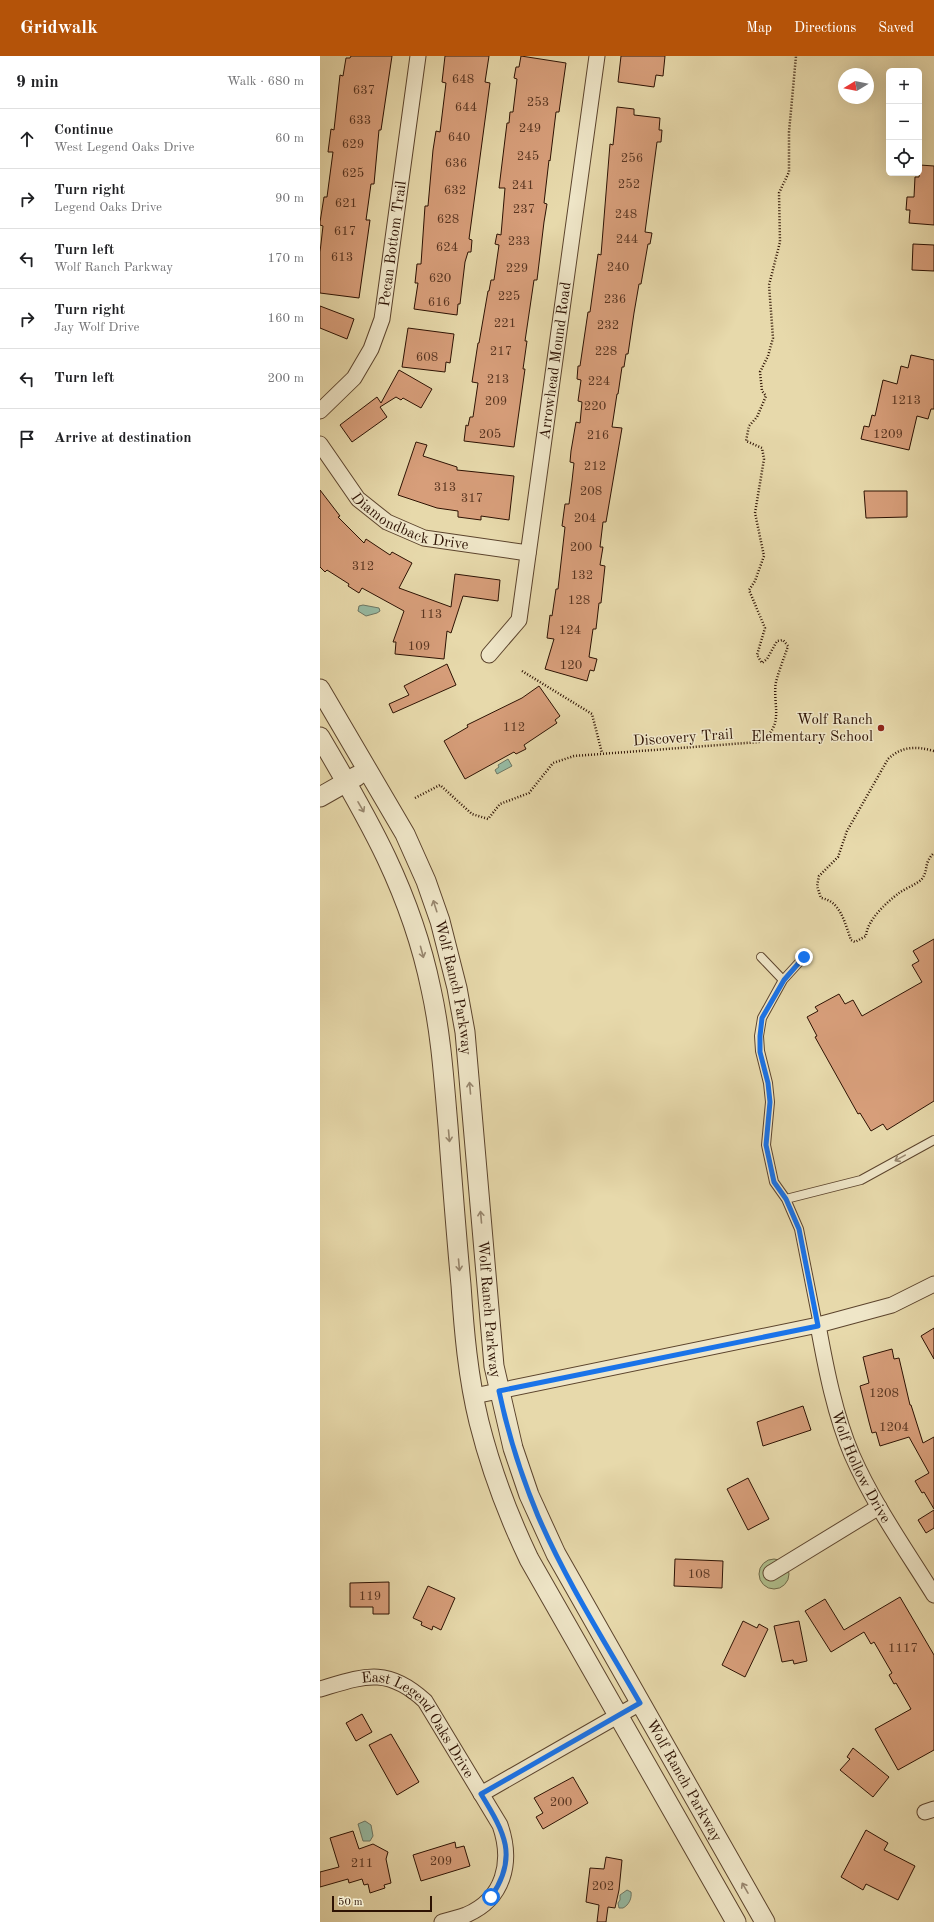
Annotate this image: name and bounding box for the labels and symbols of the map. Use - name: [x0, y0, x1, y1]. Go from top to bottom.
- north arrow: [838, 68, 874, 104]
- house number: 648: [452, 73, 474, 86]
- house number: 637: [353, 84, 375, 97]
- house number: 253: [527, 96, 549, 109]
- house number: 644: [455, 101, 477, 114]
- house number: 633: [349, 114, 371, 127]
- house number: 249: [519, 122, 541, 135]
- house number: 640: [448, 131, 470, 144]
- house number: 629: [342, 138, 364, 151]
- house number: 245: [517, 150, 539, 163]
- house number: 256: [621, 152, 643, 165]
- house number: 636: [445, 157, 467, 170]
- house number: 625: [342, 167, 364, 180]
- house number: 252: [618, 178, 640, 191]
- house number: 241: [512, 179, 534, 192]
- street label: Pecan Bottom Trail: [378, 180, 410, 308]
- house number: 632: [444, 184, 466, 197]
- house number: 621: [335, 197, 357, 210]
- house number: 237: [513, 203, 535, 216]
- house number: 248: [615, 208, 637, 221]
- house number: 628: [437, 213, 459, 226]
- house number: 617: [334, 225, 356, 238]
- house number: 244: [616, 233, 638, 246]
- house number: 233: [508, 235, 530, 248]
- house number: 624: [436, 241, 458, 254]
- house number: 613: [331, 251, 353, 264]
- house number: 240: [607, 261, 629, 274]
- house number: 229: [506, 262, 528, 275]
- house number: 620: [429, 272, 451, 285]
- street label: Arrowhead Mound Road: [538, 281, 575, 440]
- house number: 225: [498, 290, 520, 303]
- house number: 236: [604, 293, 626, 306]
- house number: 616: [428, 296, 450, 309]
- house number: 221: [494, 317, 516, 330]
- house number: 232: [597, 319, 619, 332]
- house number: 217: [490, 345, 512, 358]
- house number: 228: [595, 345, 617, 358]
- house number: 608: [416, 351, 438, 364]
- house number: 213: [487, 373, 509, 386]
- house number: 224: [588, 375, 610, 388]
- house number: 1213: [891, 394, 921, 407]
- house number: 209: [485, 395, 507, 408]
- house number: 220: [584, 400, 606, 413]
- house number: 205: [479, 428, 501, 441]
- house number: 1209: [873, 428, 903, 441]
- house number: 216: [587, 429, 609, 442]
- house number: 212: [584, 460, 606, 473]
- house number: 313: [434, 481, 456, 494]
- house number: 208: [580, 485, 602, 498]
- street label: Diamondback Drive: [347, 491, 469, 553]
- house number: 317: [461, 492, 483, 505]
- house number: 204: [574, 512, 596, 525]
- house number: 200: [570, 541, 592, 554]
- house number: 312: [352, 560, 374, 573]
- house number: 132: [571, 569, 593, 582]
- house number: 128: [568, 594, 590, 607]
- house number: 113: [420, 608, 442, 621]
- house number: 124: [559, 624, 581, 637]
- house number: 109: [408, 640, 430, 653]
- house number: 120: [560, 659, 582, 672]
- place label: Wolf Ranch Elementary School: [751, 713, 873, 745]
- house number: 112: [503, 721, 525, 734]
- marker: Wolf Ranch Elementary School: [876, 723, 886, 733]
- street label: Discovery Trail: [632, 728, 734, 749]
- one-way arrow: [357, 801, 365, 812]
- one-way arrow: [431, 899, 438, 912]
- street label: Wolf Ranch Parkway: [431, 919, 473, 1056]
- one-way arrow: [419, 945, 427, 958]
- route end: [795, 948, 813, 966]
- one-way arrow: [467, 1082, 474, 1095]
- one-way arrow: [445, 1129, 452, 1142]
- one-way arrow: [894, 1155, 906, 1163]
- one-way arrow: [477, 1211, 485, 1224]
- street label: Wolf Ranch Parkway: [474, 1240, 503, 1380]
- one-way arrow: [456, 1259, 463, 1272]
- house number: 1208: [869, 1387, 899, 1400]
- street label: Wolf Hollow Drive: [828, 1409, 893, 1526]
- house number: 1204: [879, 1421, 909, 1434]
- house number: 108: [688, 1568, 710, 1581]
- house number: 119: [359, 1590, 381, 1603]
- house number: 1117: [888, 1642, 918, 1655]
- street label: East Legend Oaks Drive: [361, 1671, 476, 1781]
- street label: Wolf Ranch Parkway: [643, 1717, 724, 1845]
- house number: 200: [550, 1796, 572, 1809]
- house number: 209: [430, 1855, 452, 1868]
- house number: 211: [351, 1857, 373, 1870]
- house number: 202: [592, 1880, 614, 1893]
- one-way arrow: [741, 1882, 749, 1894]
- route start: [482, 1888, 500, 1906]
- scale bar: [332, 1894, 432, 1913]

